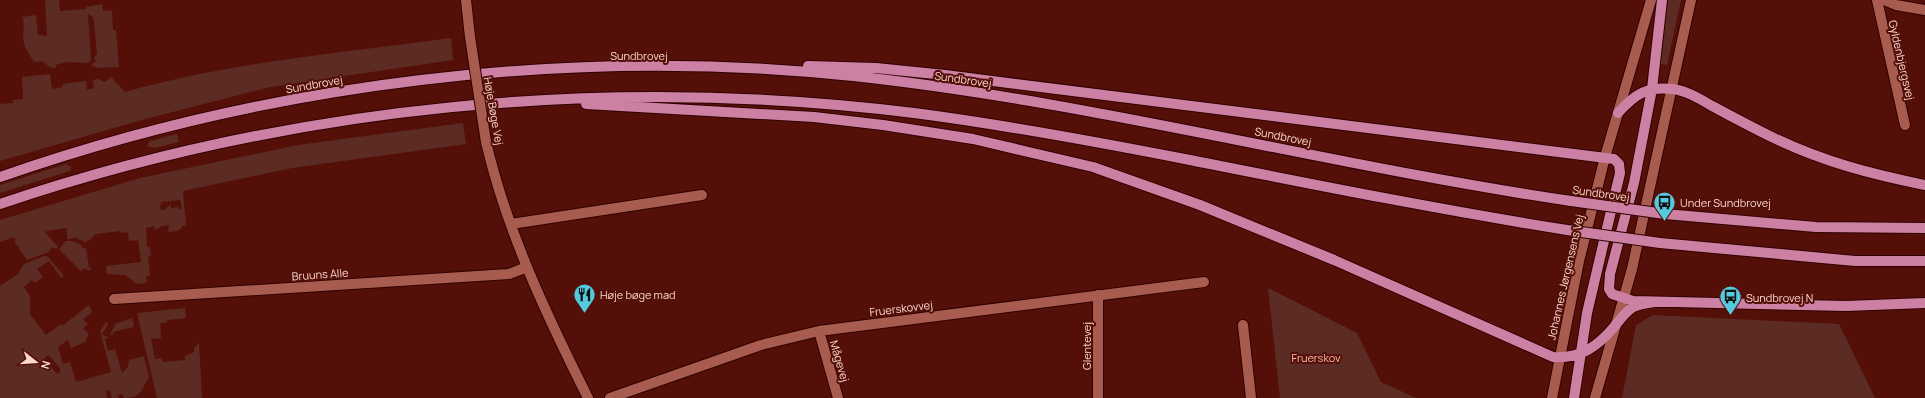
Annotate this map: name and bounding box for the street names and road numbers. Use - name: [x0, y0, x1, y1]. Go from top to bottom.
- street label: Gyldenbjergsvej: [1886, 19, 1918, 101]
- street label: Sundbrovej: [610, 48, 668, 63]
- street label: Sundbrovej: [933, 68, 993, 90]
- street label: Sundbrovej: [284, 72, 344, 96]
- street label: Høje Bøge Vej: [481, 76, 507, 146]
- street label: Sundbrovej: [1253, 123, 1313, 149]
- street label: Sundbrovej: [1571, 182, 1631, 204]
- street label: Johannes Jørgensens Vej: [1543, 213, 1587, 341]
- street label: Bruuns Alle: [291, 264, 349, 283]
- street label: Fruerskovvej: [868, 297, 934, 319]
- street label: Glentevej: [1079, 322, 1094, 370]
- street label: Mågevej: [827, 338, 853, 384]

